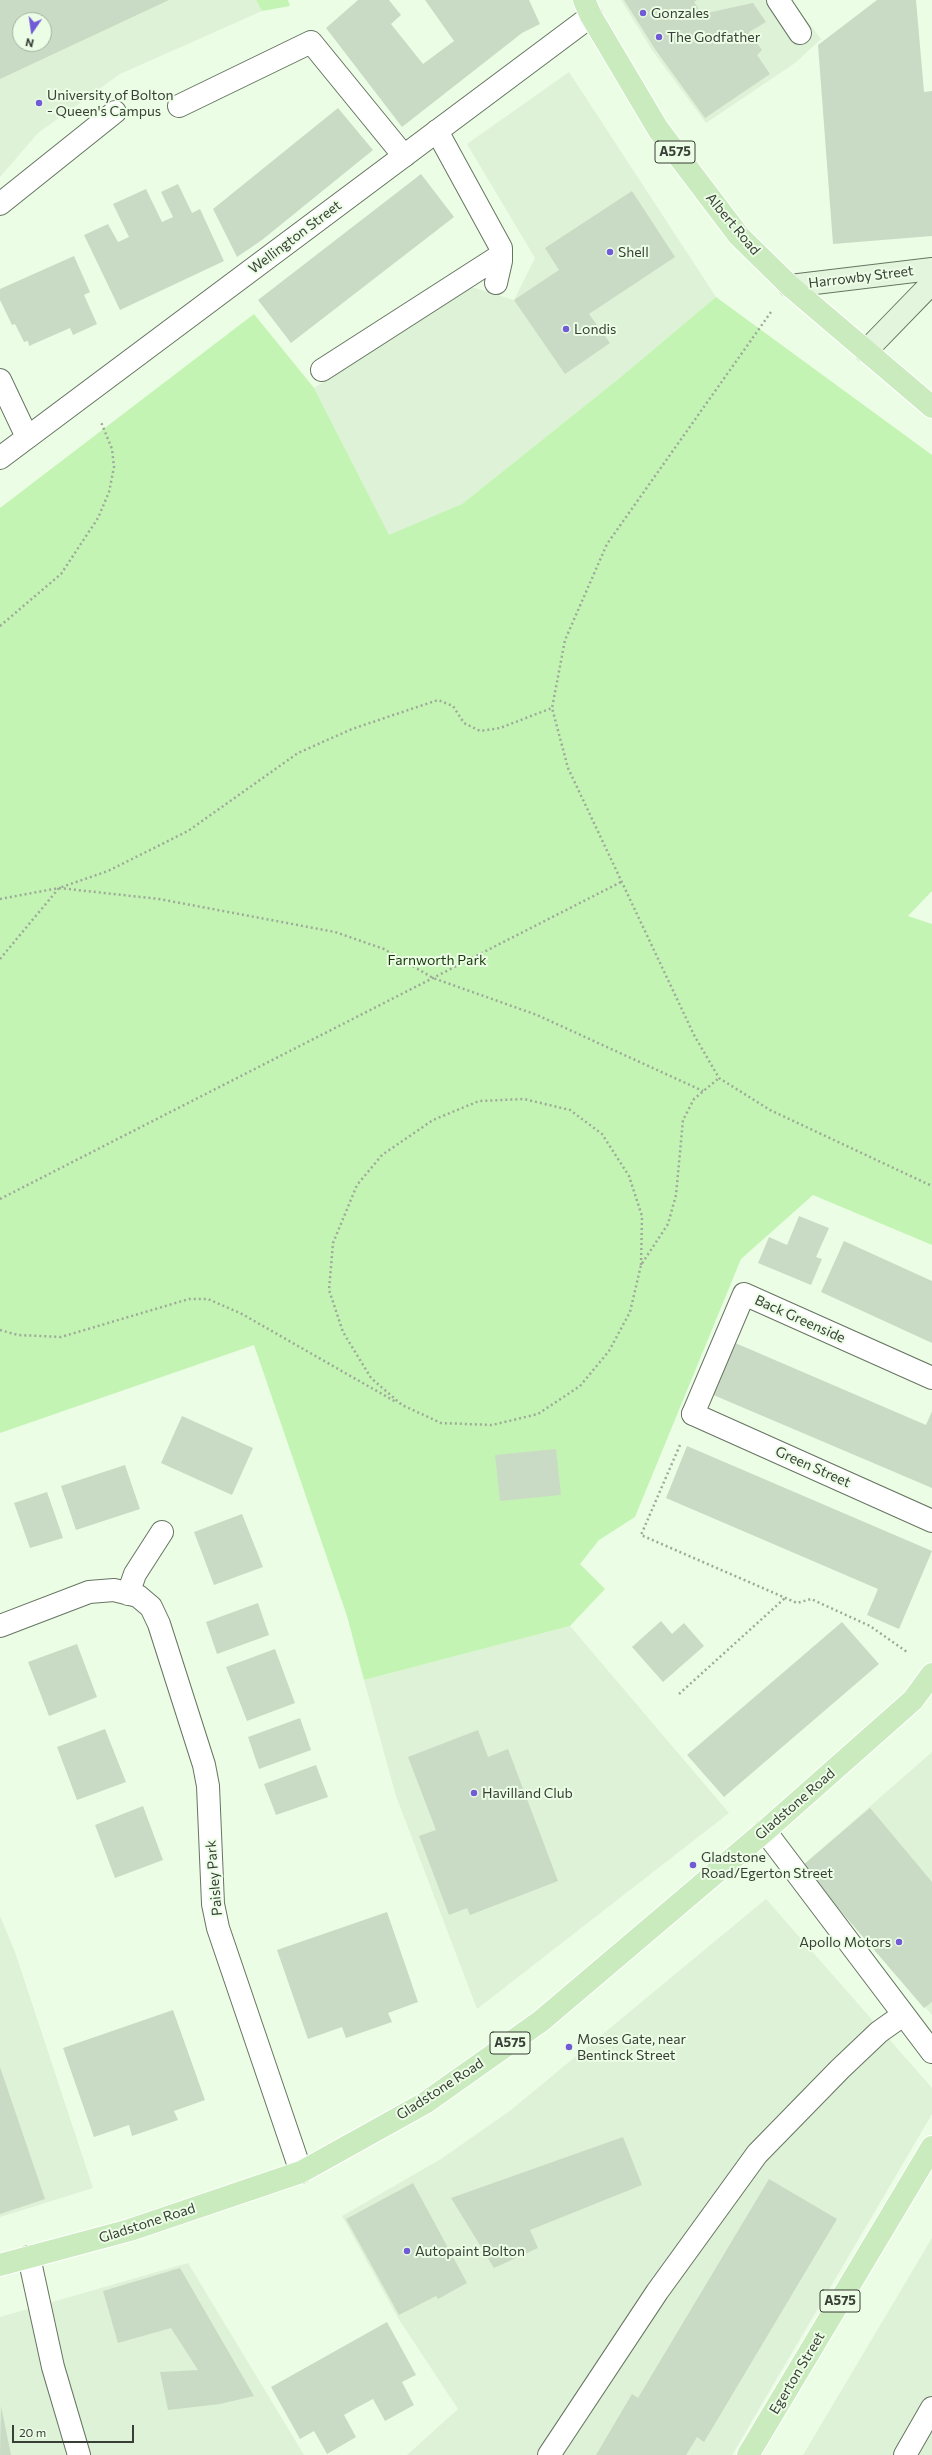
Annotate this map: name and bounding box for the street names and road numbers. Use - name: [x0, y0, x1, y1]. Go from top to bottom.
- road number: A575: [655, 141, 695, 163]
- street label: Albert Road: [702, 190, 764, 258]
- street label: Wellington Street: [246, 197, 344, 277]
- street label: Harrowby Street: [808, 262, 914, 292]
- street label: Back Greenside: [752, 1292, 848, 1346]
- street label: Green Street: [773, 1443, 853, 1491]
- street label: Gladstone Road: [752, 1765, 838, 1843]
- street label: Paisley Park: [202, 1839, 226, 1917]
- road number: A575: [490, 2032, 530, 2054]
- street label: Gladstone Road: [393, 2055, 487, 2123]
- street label: Gladstone Road: [97, 2200, 197, 2246]
- road number: A575: [820, 2290, 860, 2312]
- street label: Egerton Street: [766, 2329, 828, 2417]

